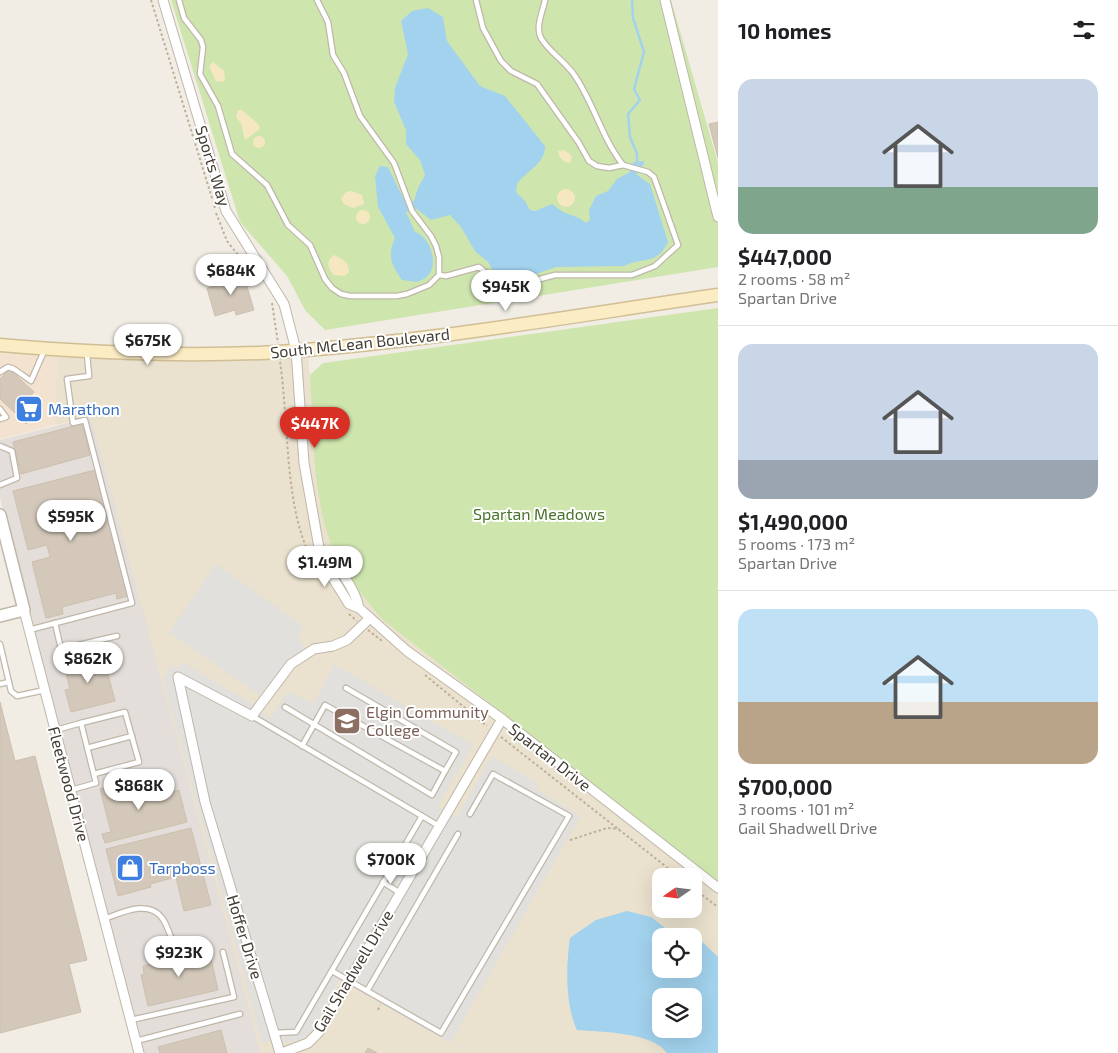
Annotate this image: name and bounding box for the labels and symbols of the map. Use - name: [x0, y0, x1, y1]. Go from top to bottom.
- street label: Sports Way: [192, 123, 235, 209]
- pin: $684K: [196, 254, 266, 296]
- pin: $945K: [471, 270, 541, 312]
- pin: $675K: [113, 324, 183, 366]
- street label: South McLean Boulevard: [269, 324, 451, 361]
- supermarket icon: Marathon: [14, 394, 44, 424]
- place label: Marathon: [48, 399, 120, 418]
- pin: $447K: [280, 406, 350, 449]
- pin: $595K: [36, 500, 106, 542]
- park label: Spartan Meadows: [473, 504, 605, 523]
- pin: $1.49M: [284, 546, 366, 588]
- pin: $862K: [53, 642, 123, 684]
- place label: Elgin Community College: [366, 702, 489, 739]
- school or university icon: Elgin Community College: [332, 706, 362, 736]
- street label: Spartan Drive: [505, 719, 595, 795]
- street label: Fleetwood Drive: [45, 724, 94, 844]
- pin: $868K: [104, 768, 174, 811]
- pin: $700K: [356, 842, 426, 885]
- shop icon: Tarpboss: [115, 853, 145, 883]
- place label: Tarpboss: [149, 858, 216, 877]
- north arrow: [652, 868, 702, 918]
- street label: Hoffer Drive: [224, 892, 267, 981]
- street label: Gail Shadwell Drive: [309, 906, 397, 1035]
- pin: $923K: [144, 936, 214, 978]

